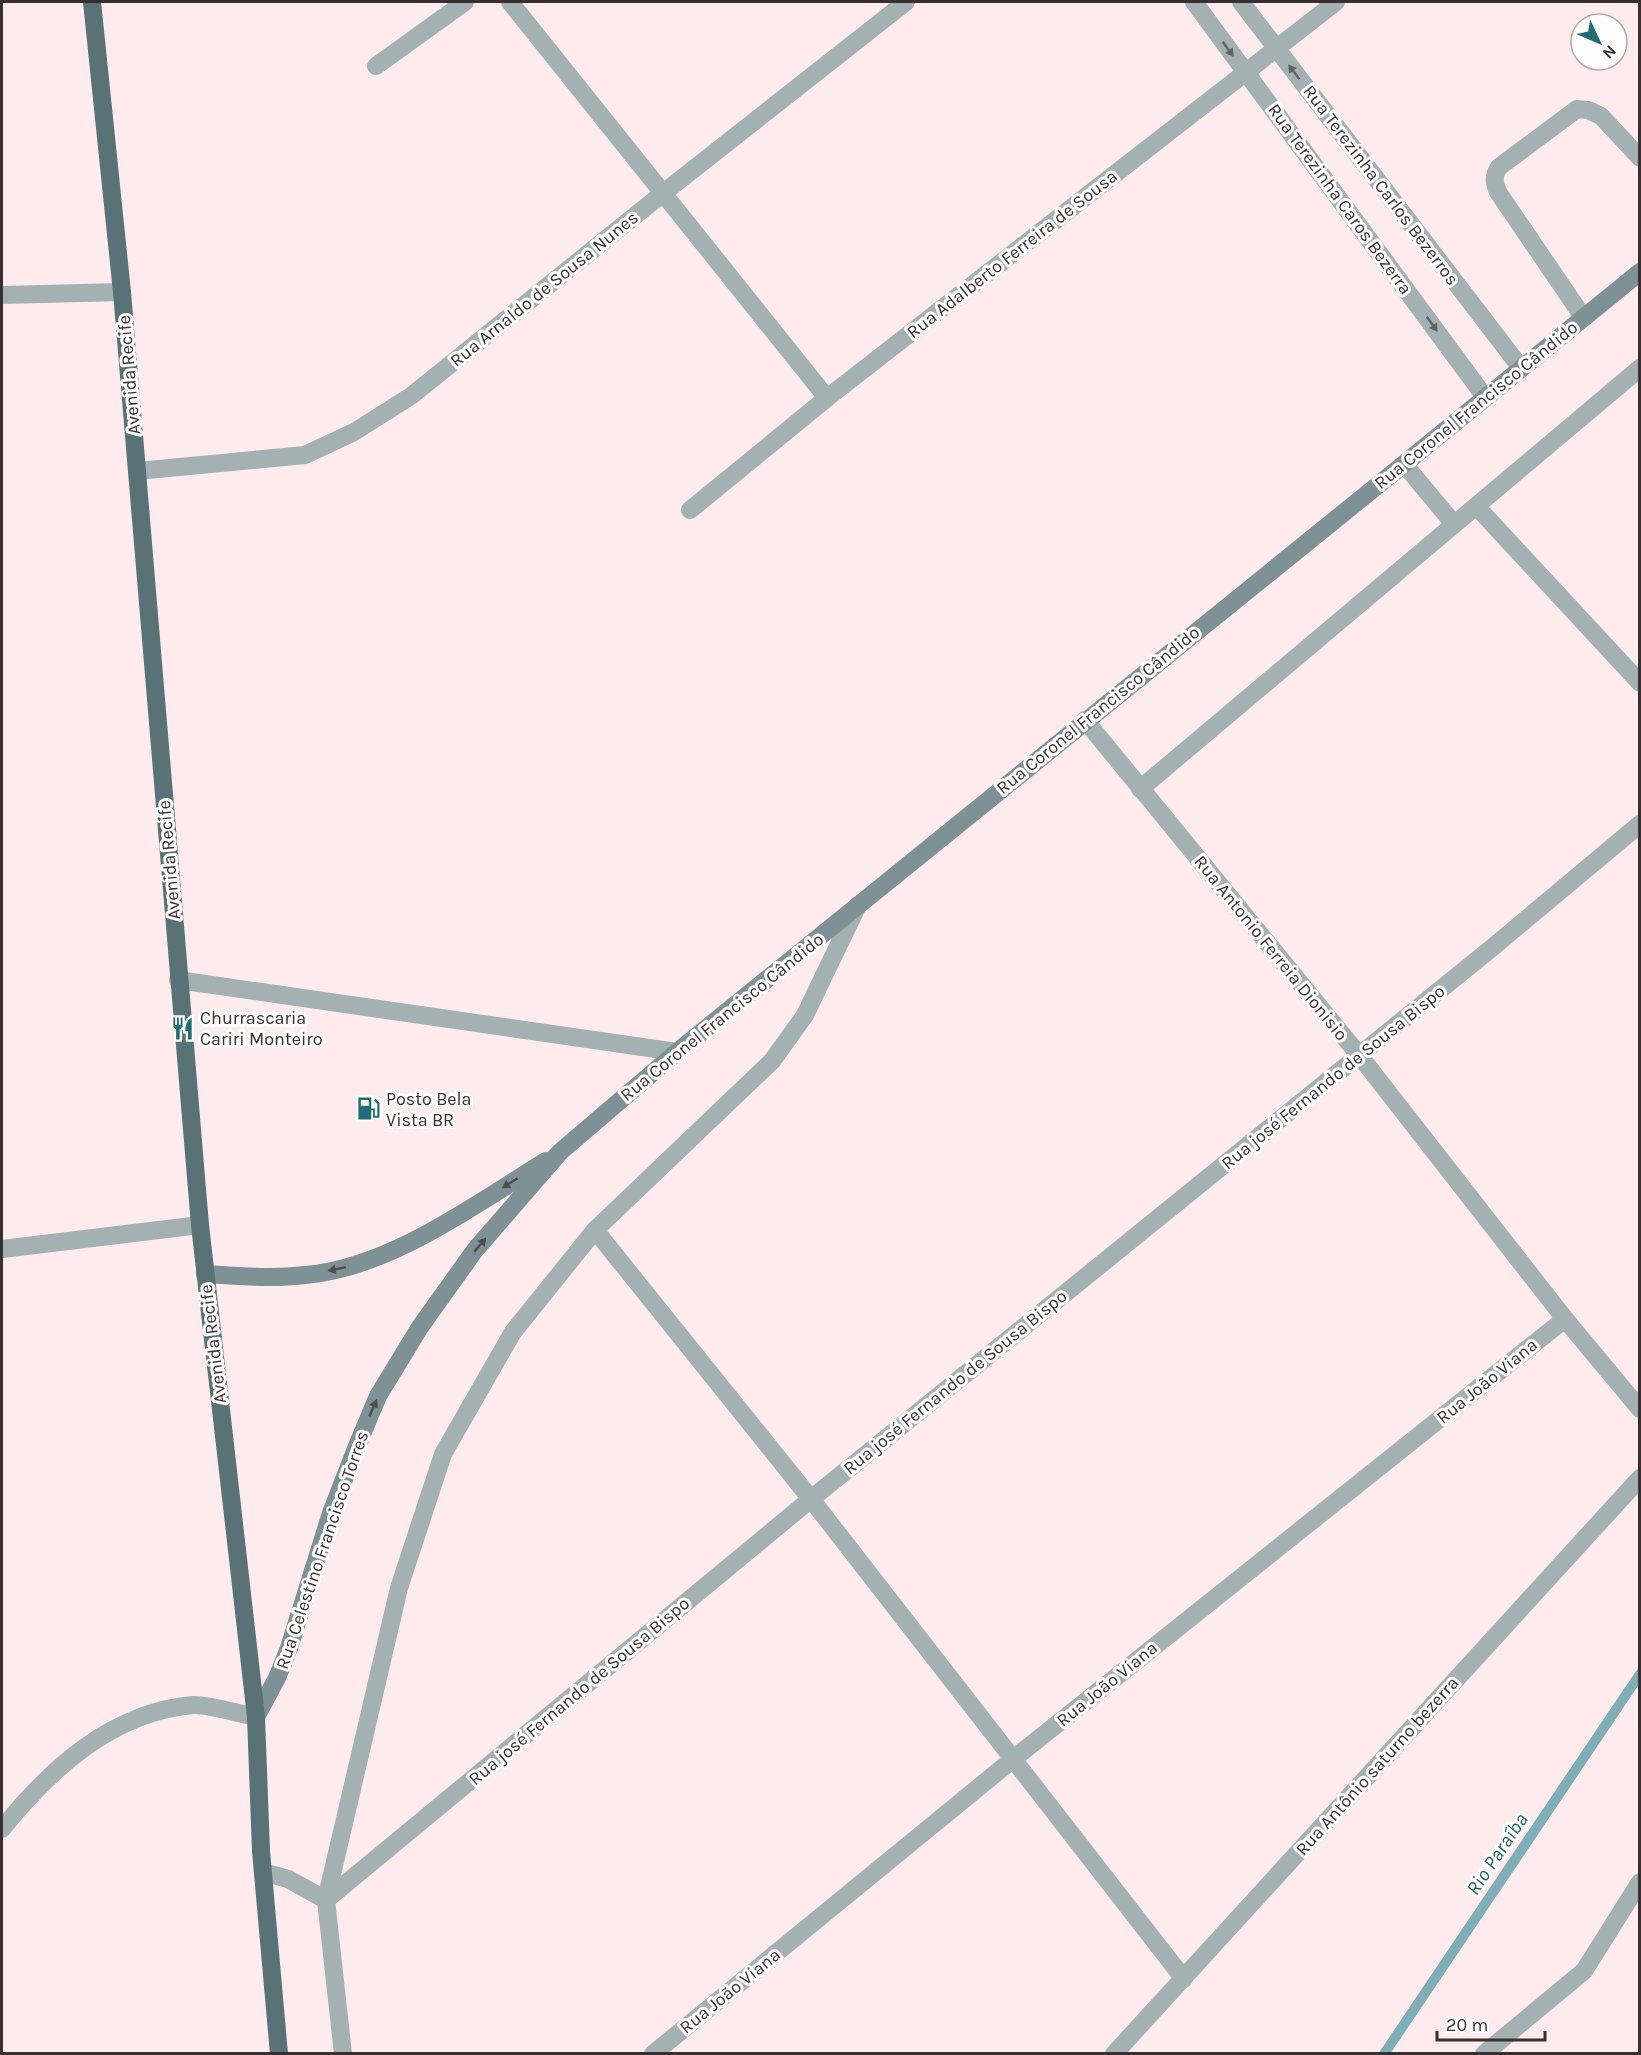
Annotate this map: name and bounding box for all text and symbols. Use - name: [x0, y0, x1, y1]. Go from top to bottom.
- north arrow: [1569, 12, 1629, 72]
- one-way arrow: [1222, 41, 1234, 56]
- text: N: [1599, 41, 1620, 63]
- one-way arrow: [1287, 64, 1300, 80]
- street label: Rua Terezinha Carlos Bezerros: [1298, 80, 1464, 290]
- street label: Rua Terezinha Caros Bezerra: [1263, 99, 1417, 299]
- street label: Rua Adalberto Ferreira de Sousa: [902, 165, 1122, 343]
- street label: Rua Arnaldo de Sousa Nunes: [445, 206, 643, 372]
- street label: Avenida Recife: [113, 314, 145, 436]
- street label: Rua Coronel Francisco Cândido: [1370, 316, 1582, 494]
- one-way arrow: [1425, 316, 1437, 331]
- street label: Rua Coronel Francisco Cândido: [992, 621, 1204, 799]
- street label: Avenida Recife: [153, 799, 185, 921]
- street label: Rua Antonio Ferreia Dionisio: [1189, 851, 1353, 1045]
- street label: Rua Coronel Francisco Cândido: [616, 928, 828, 1106]
- street label: Rua josé Fernando de Sousa Bispo: [1217, 980, 1449, 1174]
- place label: Churrascaria Cariri Monteiro: [200, 1007, 323, 1050]
- restaurant icon: Churrascaria Cariri Monteiro: [169, 1015, 195, 1041]
- place label: Posto Bela Vista BR: [386, 1088, 472, 1131]
- fuel station icon: Posto Bela Vista BR: [355, 1096, 381, 1122]
- one-way arrow: [502, 1177, 518, 1188]
- one-way arrow: [473, 1238, 486, 1253]
- one-way arrow: [327, 1265, 346, 1274]
- street label: Avenida Recife: [195, 1283, 231, 1405]
- street label: Rua josé Fernando de Sousa Bispo: [839, 1285, 1071, 1479]
- street label: Rua João Viana: [1432, 1334, 1542, 1428]
- one-way arrow: [368, 1398, 378, 1416]
- street label: Rua Celestino Francisco Torres: [271, 1428, 373, 1672]
- street label: Rua josé Fernando de Sousa Bispo: [464, 1592, 694, 1790]
- street label: Rua João Viana: [1052, 1637, 1162, 1731]
- street label: Rua Antônio saturno bezerra: [1291, 1672, 1463, 1860]
- water label: Rio Paraíba: [1461, 1809, 1533, 1899]
- street label: Rua João Viana: [675, 1944, 785, 2038]
- scale bar: [1437, 2004, 1545, 2042]
- text: 20 m: [1446, 2014, 1488, 2036]

